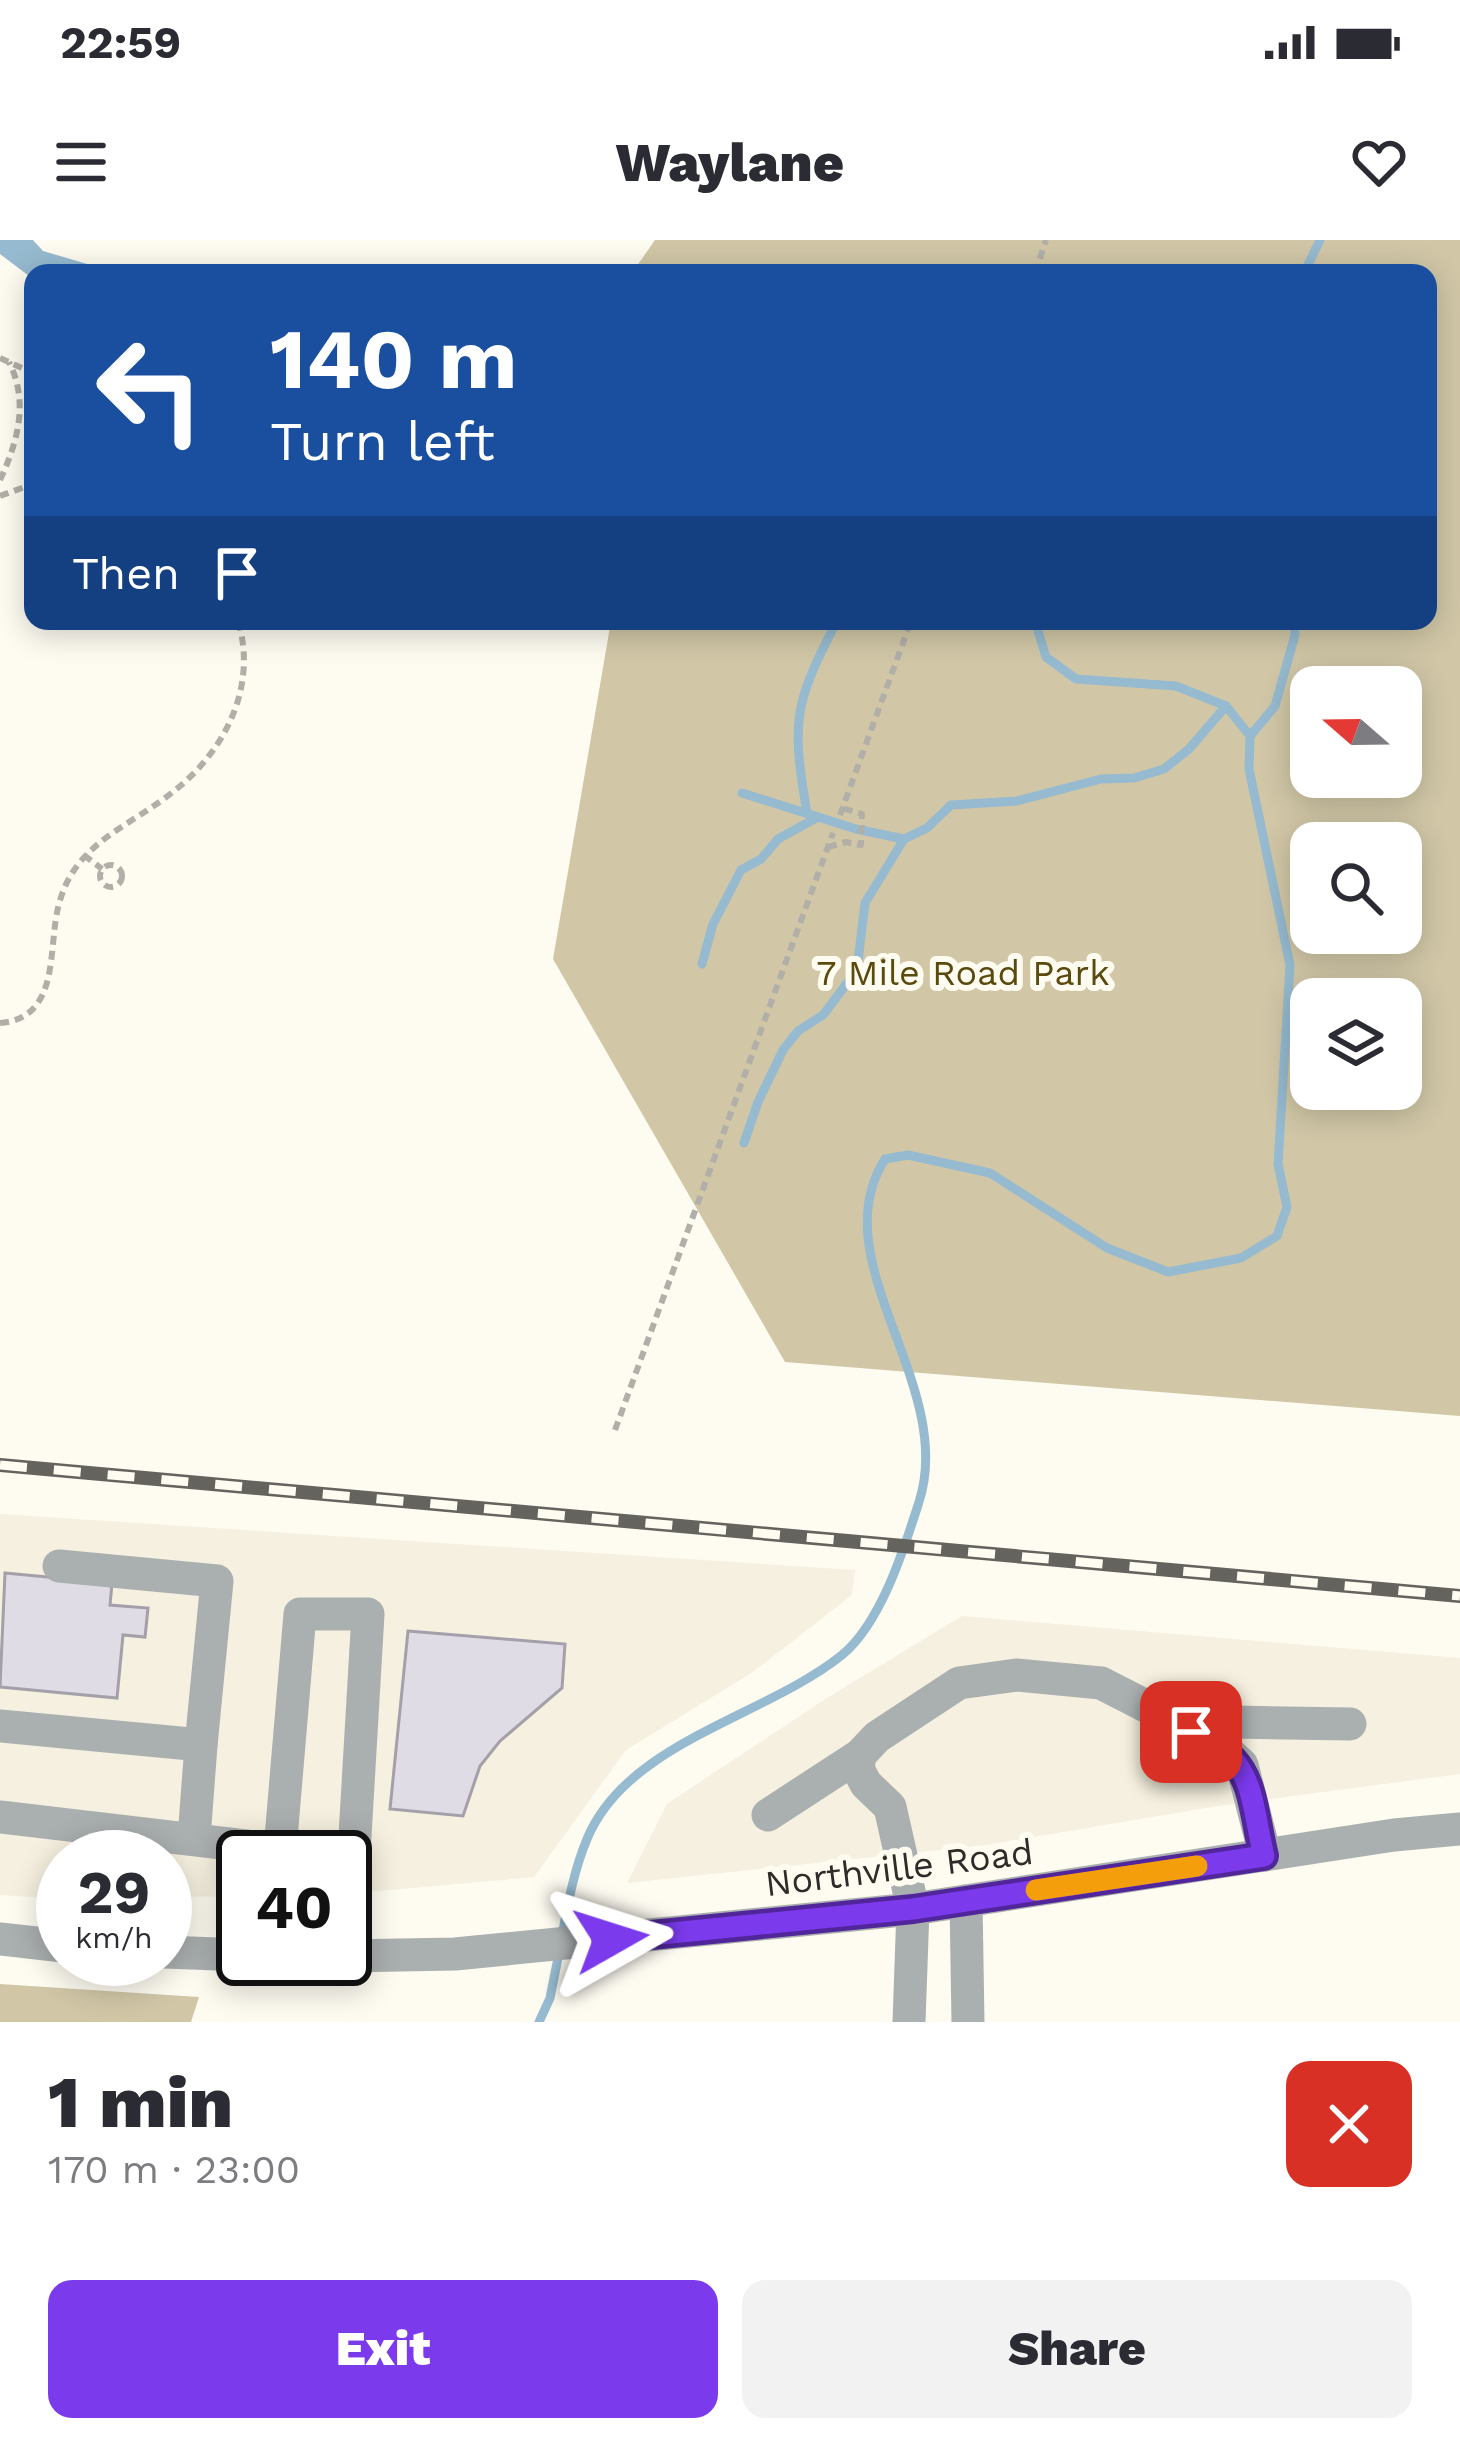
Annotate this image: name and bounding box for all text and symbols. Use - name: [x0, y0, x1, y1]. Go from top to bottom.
- text: 22:59: [60, 16, 181, 69]
- icon: menu: [48, 129, 114, 195]
- icon: heart: [1346, 129, 1412, 195]
- text: Waylane: [616, 131, 844, 194]
- text: 140 m: [270, 310, 518, 408]
- icon: left: [72, 312, 228, 468]
- text: Turn left: [270, 410, 495, 473]
- icon: arrive: [204, 540, 270, 606]
- text: Then: [72, 547, 180, 600]
- north arrow: [1290, 666, 1422, 798]
- map controls: [1290, 666, 1422, 1110]
- button: search: [1290, 822, 1422, 954]
- park label: 7 Mile Road Park: [816, 952, 1110, 994]
- button: layers: [1290, 978, 1422, 1110]
- pin: [1140, 1681, 1242, 1783]
- icon: arrive: [1158, 1699, 1224, 1765]
- speed limit sign: 40: [216, 1830, 372, 1986]
- street label: Northville Road: [763, 1831, 1035, 1905]
- text: 29: [78, 1857, 150, 1928]
- position arrow: [548, 1876, 674, 2002]
- text: km/h: [75, 1920, 153, 1955]
- text: 1 min: [48, 2060, 233, 2144]
- button: close: [1286, 2061, 1412, 2187]
- text: 170 m · 23:00: [48, 2147, 300, 2192]
- button: Exit: [48, 2280, 718, 2418]
- button: Share: [742, 2280, 1412, 2418]

